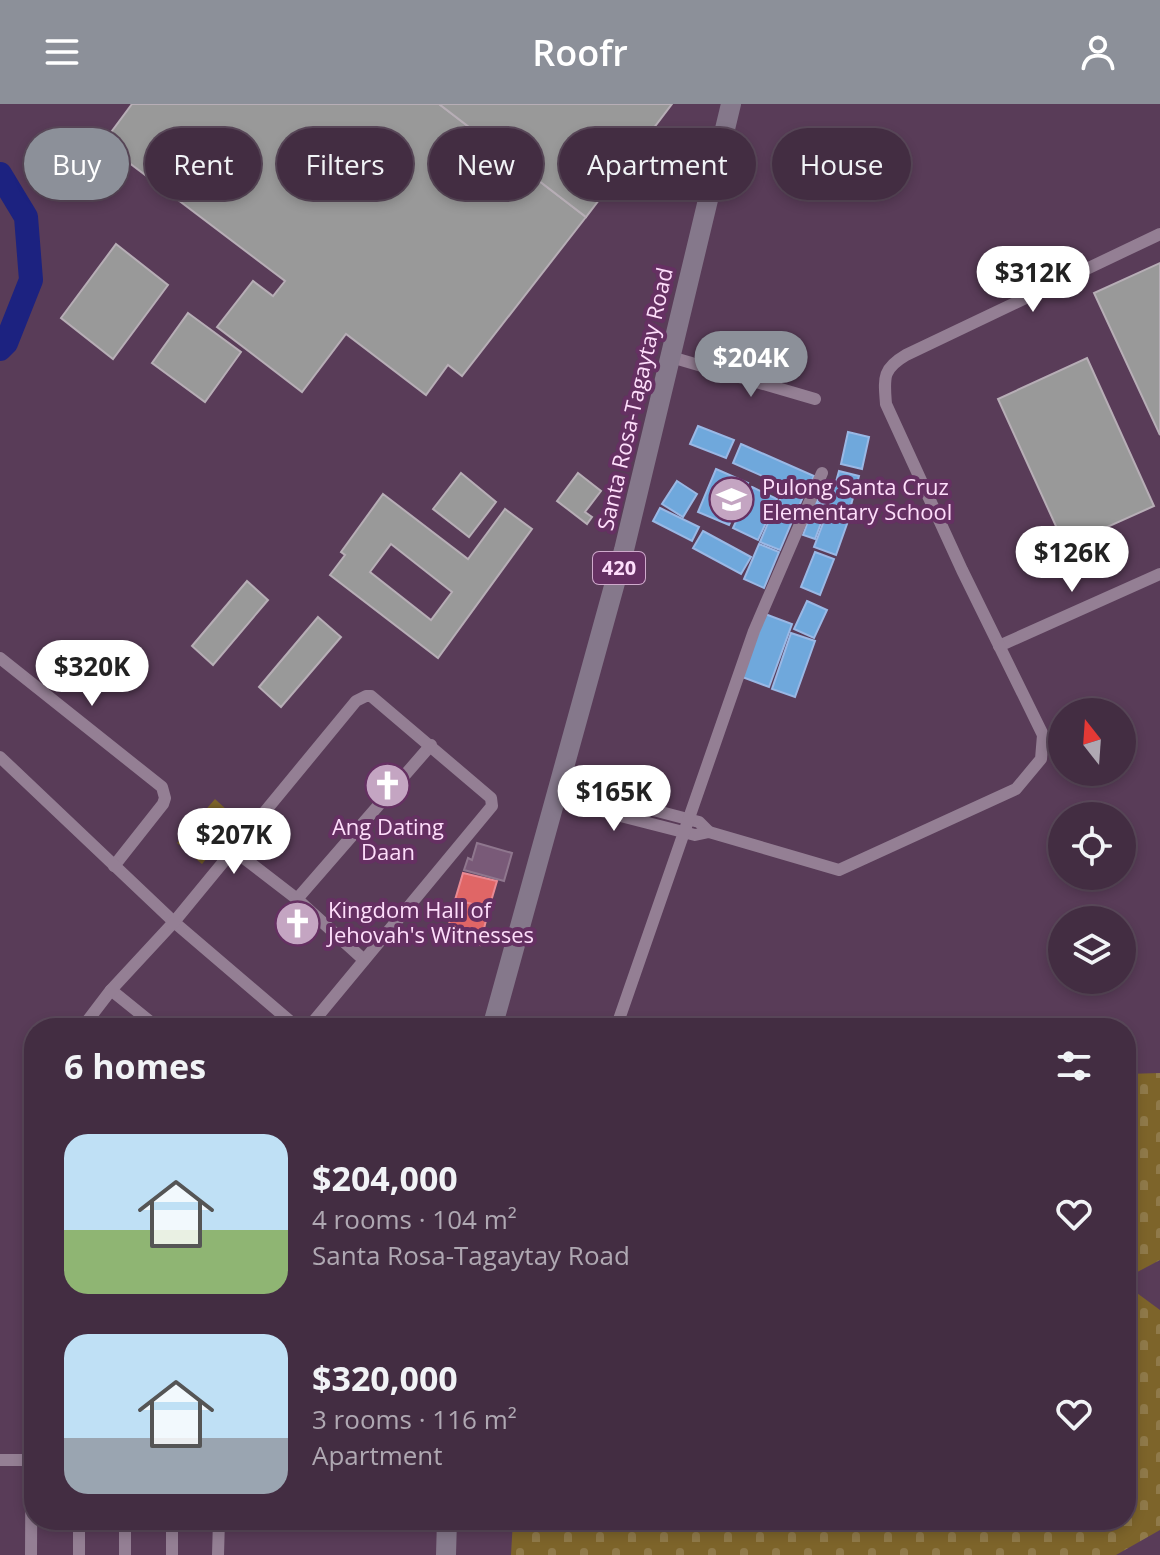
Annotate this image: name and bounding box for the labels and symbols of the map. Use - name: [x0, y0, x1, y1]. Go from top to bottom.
- pin: $312K: [977, 246, 1089, 314]
- street label: Santa Rosa-Tagaytay Road: [589, 264, 679, 533]
- pin: $204K: [695, 331, 807, 399]
- place label: Pulong Santa Cruz Elementary School: [762, 471, 952, 526]
- school or university icon: Pulong Santa Cruz Elementary School: [707, 476, 755, 524]
- pin: $126K: [1016, 526, 1128, 594]
- road number: 420: [593, 552, 645, 584]
- pin: $320K: [36, 640, 148, 708]
- north arrow: [1048, 698, 1136, 786]
- church icon: Ang Dating Daan: [364, 762, 412, 810]
- pin: $165K: [558, 765, 670, 833]
- pin: $207K: [178, 808, 290, 876]
- place label: Ang Dating Daan: [332, 811, 444, 866]
- place label: Kingdom Hall of Jehovah's Witnesses: [326, 894, 534, 949]
- church icon: Kingdom Hall of Jehovah's Witnesses: [273, 899, 321, 947]

